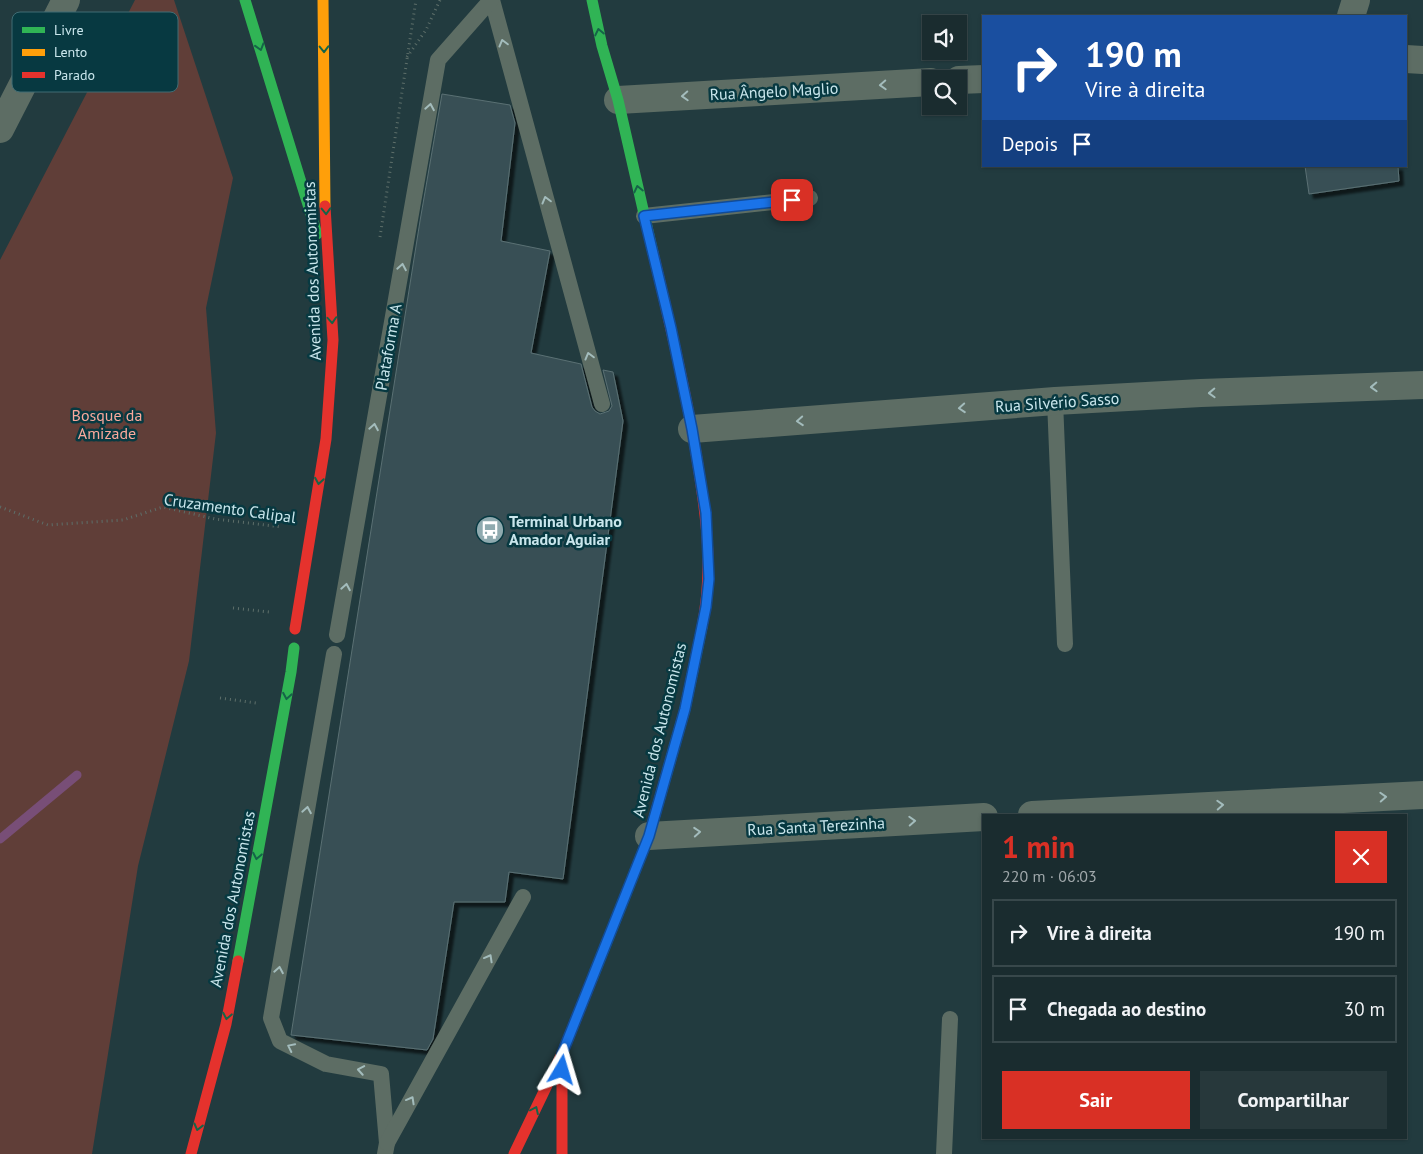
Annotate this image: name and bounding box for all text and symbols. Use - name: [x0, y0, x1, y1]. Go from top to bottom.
- legend: [12, 12, 178, 92]
- map controls: [922, 15, 967, 115]
- button: sound: [922, 15, 967, 60]
- text: Livre: [54, 21, 84, 39]
- one-way arrow: [594, 27, 604, 36]
- text: 190 m: [1085, 31, 1182, 77]
- icon: right: [1002, 35, 1067, 100]
- one-way arrow: [498, 38, 509, 47]
- one-way arrow: [254, 42, 264, 50]
- text: Lento: [54, 43, 87, 61]
- one-way arrow: [319, 45, 329, 53]
- text: Parado: [54, 66, 95, 84]
- button: search: [922, 70, 967, 115]
- text: Vire à direita: [1085, 75, 1205, 103]
- street label: Rua Ângelo Maglio: [709, 78, 839, 104]
- one-way arrow: [878, 79, 886, 90]
- one-way arrow: [681, 91, 689, 102]
- one-way arrow: [424, 103, 434, 111]
- icon: arrive: [1068, 130, 1096, 158]
- text: Depois: [1002, 132, 1058, 156]
- pin: [771, 179, 813, 221]
- street label: Avenida dos Autonomistas: [299, 181, 325, 361]
- one-way arrow: [633, 185, 644, 194]
- icon: arrive: [778, 186, 806, 214]
- one-way arrow: [541, 195, 552, 204]
- one-way arrow: [320, 207, 331, 215]
- one-way arrow: [396, 263, 406, 271]
- street label: Plataforma A: [371, 301, 406, 392]
- one-way arrow: [326, 316, 337, 324]
- one-way arrow: [584, 353, 594, 361]
- one-way arrow: [1370, 381, 1378, 392]
- one-way arrow: [1208, 387, 1216, 398]
- street label: Rua Silvério Sasso: [994, 388, 1120, 416]
- one-way arrow: [958, 403, 966, 414]
- park label: Bosque da Amizade: [72, 405, 142, 443]
- one-way arrow: [796, 415, 804, 426]
- one-way arrow: [368, 423, 378, 431]
- one-way arrow: [314, 478, 325, 486]
- street label: Cruzamento Calipal: [163, 489, 298, 527]
- place label: Terminal Urbano Amador Aguiar: [509, 511, 622, 549]
- bus stop icon: Terminal Urbano Amador Aguiar: [475, 515, 505, 545]
- one-way arrow: [340, 583, 350, 592]
- street label: Avenida dos Autonomistas: [628, 640, 690, 819]
- one-way arrow: [282, 692, 292, 701]
- one-way arrow: [1380, 792, 1387, 802]
- one-way arrow: [1217, 800, 1225, 811]
- one-way arrow: [301, 805, 311, 814]
- street label: Avenida dos Autonomistas: [205, 809, 259, 989]
- street label: Rua Santa Terezinha: [747, 812, 885, 840]
- one-way arrow: [908, 816, 916, 827]
- one-way arrow: [694, 827, 702, 838]
- text: 1 min: [1002, 827, 1075, 866]
- button: close: [1335, 831, 1387, 883]
- one-way arrow: [252, 852, 263, 860]
- text: 220 m · 06:03: [1002, 866, 1097, 886]
- icon: right: [1004, 919, 1032, 947]
- text: Vire à direita: [1047, 921, 1152, 945]
- text: 190 m: [1333, 921, 1385, 945]
- one-way arrow: [483, 954, 493, 963]
- one-way arrow: [273, 965, 284, 974]
- icon: arrive: [1004, 995, 1032, 1023]
- text: Chegada ao destino: [1047, 997, 1206, 1021]
- text: 30 m: [1344, 997, 1385, 1021]
- one-way arrow: [223, 1011, 233, 1020]
- one-way arrow: [288, 1043, 297, 1053]
- position arrow: [535, 1043, 587, 1095]
- one-way arrow: [357, 1066, 366, 1076]
- button: Sair: [1002, 1071, 1190, 1129]
- button: Compartilhar: [1200, 1071, 1387, 1129]
- one-way arrow: [404, 1096, 414, 1105]
- one-way arrow: [529, 1106, 539, 1115]
- one-way arrow: [193, 1123, 204, 1132]

